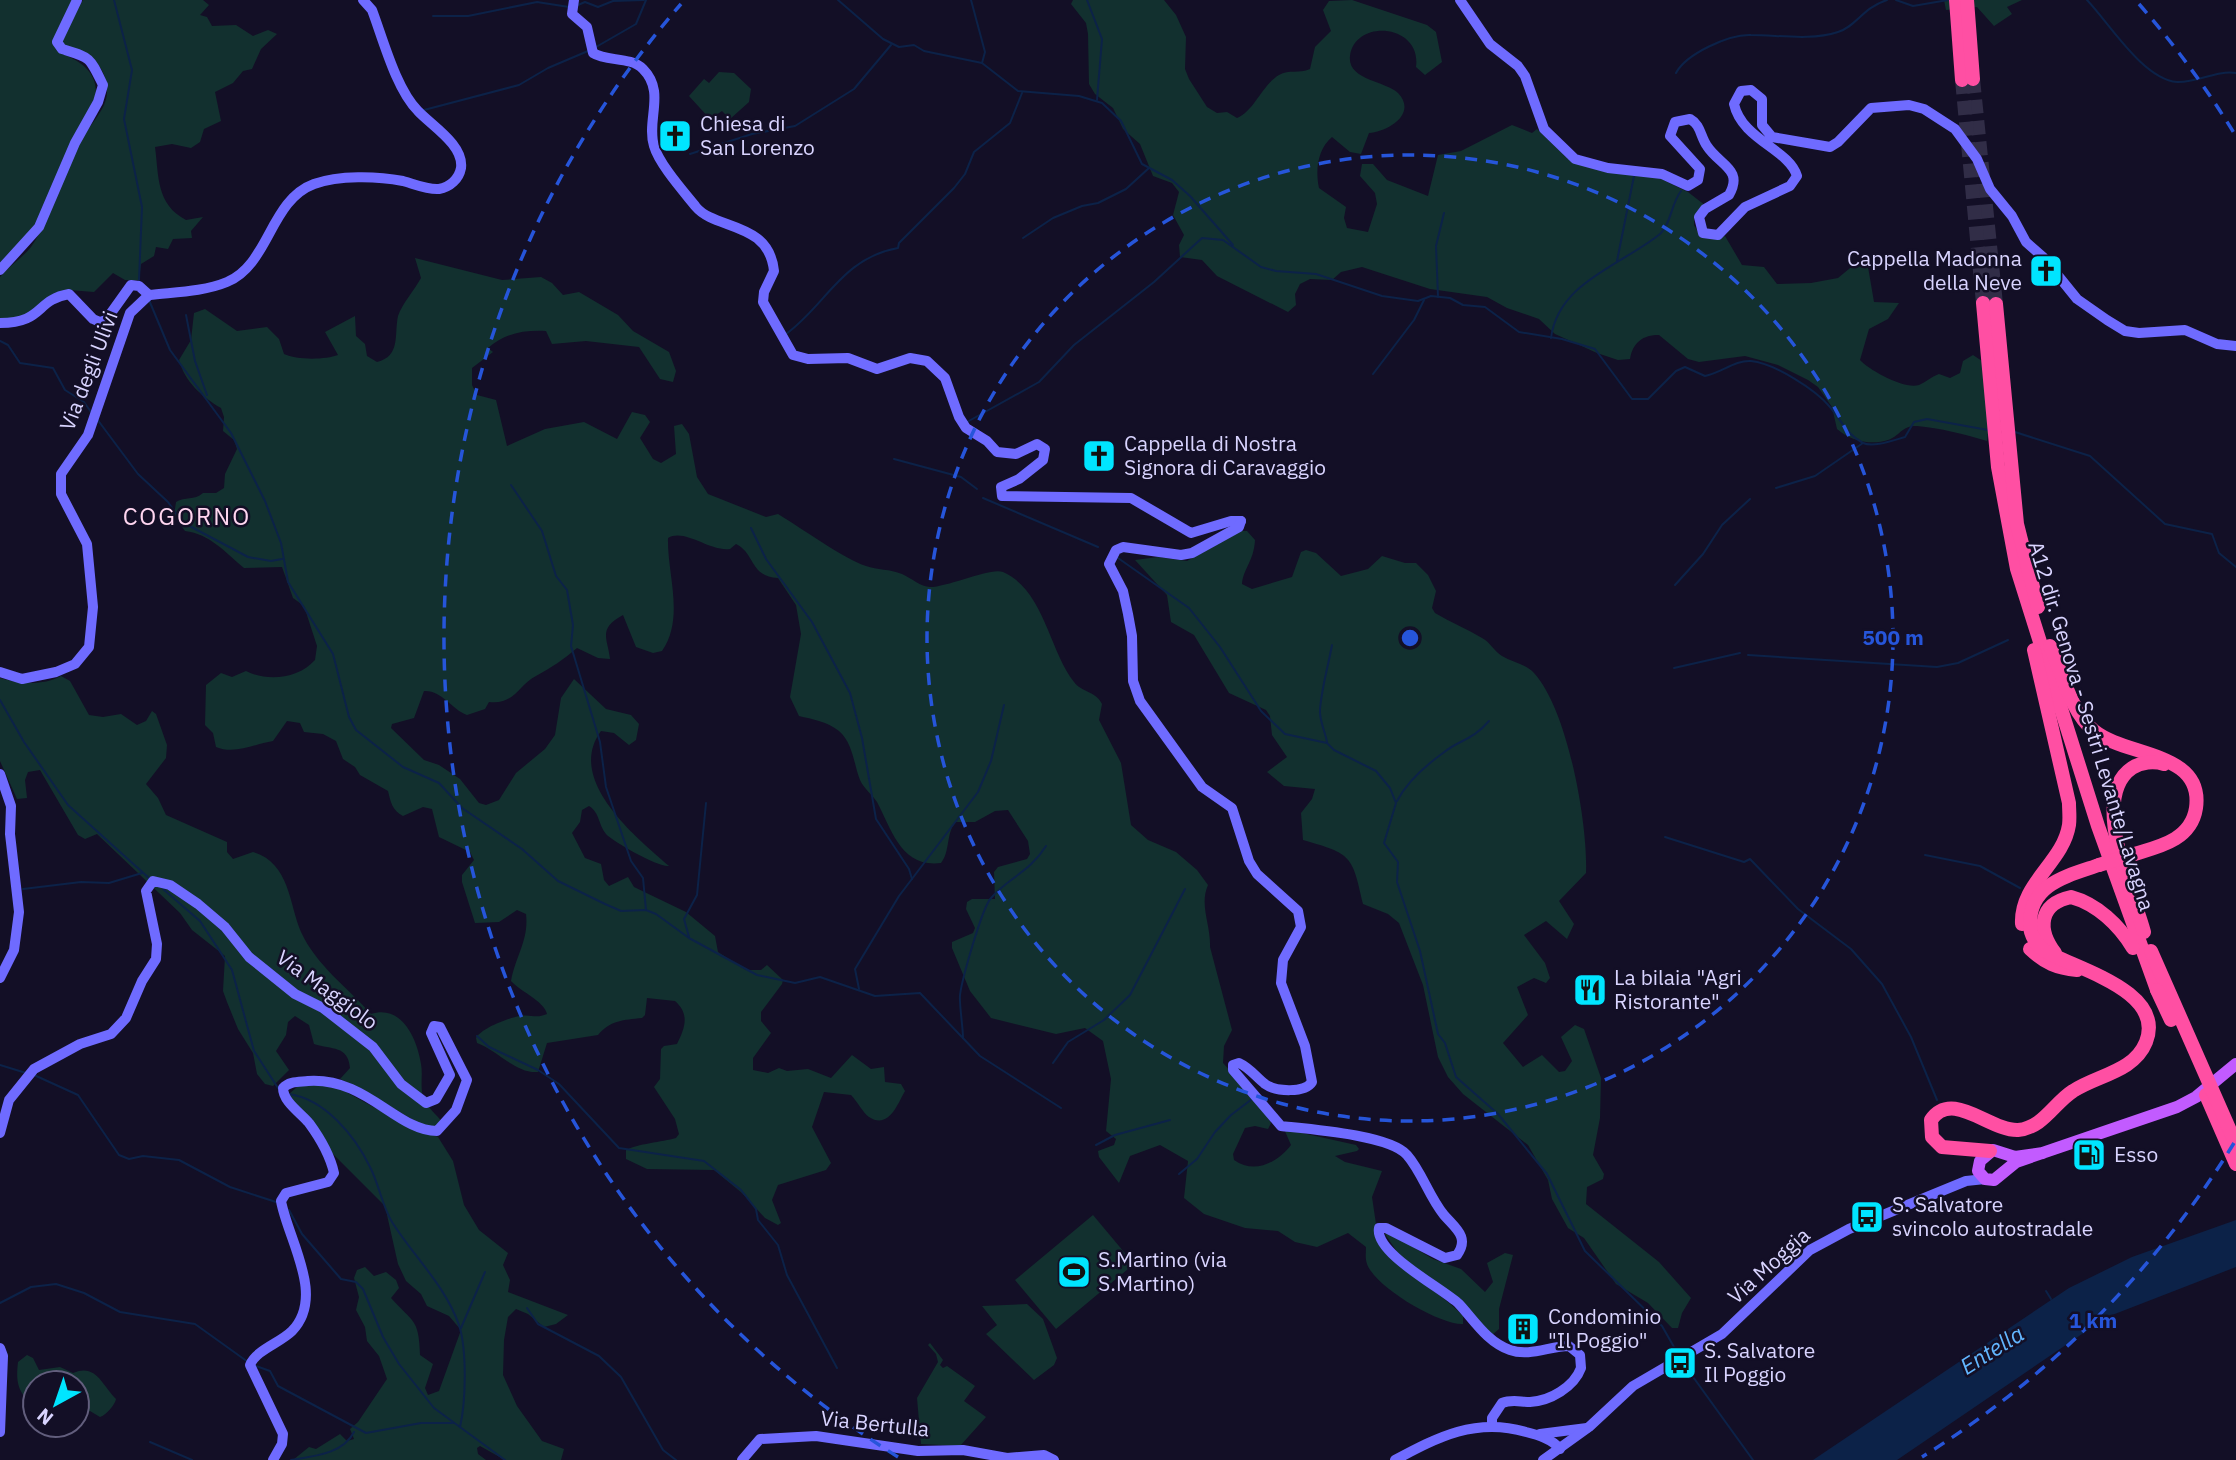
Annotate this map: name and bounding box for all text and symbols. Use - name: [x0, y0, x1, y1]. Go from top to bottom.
- place label: Chiesa di San Lorenzo: [700, 109, 815, 161]
- church icon: Chiesa di San Lorenzo: [656, 117, 694, 155]
- place label: Cappella Madonna della Neve: [1847, 244, 2022, 296]
- church icon: Cappella Madonna della Neve: [2027, 252, 2065, 290]
- street label: Via degli Ulivi: [52, 307, 124, 434]
- place label: Cappella di Nostra Signora di Caravaggio: [1124, 429, 1326, 481]
- church icon: Cappella di Nostra Signora di Caravaggio: [1080, 437, 1118, 475]
- district label: COGORNO: [123, 500, 251, 532]
- street label: A12 dir. Genova - Sestri Levante/Lavagna: [2022, 537, 2162, 914]
- text: 500 m: [1862, 623, 1924, 651]
- centre of rings: [1398, 626, 1422, 650]
- street label: Via Maggiolo: [271, 943, 384, 1036]
- place label: La bilaia "Agri Ristorante": [1614, 963, 1742, 1015]
- restaurant icon: La bilaia "Agri Ristorante": [1571, 971, 1609, 1009]
- fuel station icon: Esso: [2070, 1136, 2108, 1174]
- place label: Esso: [2114, 1140, 2158, 1168]
- place label: S. Salvatore svincolo autostradale: [1892, 1190, 2093, 1242]
- bus stop icon: S. Salvatore svincolo autostradale: [1848, 1198, 1886, 1236]
- street label: Via Moggia: [1721, 1221, 1815, 1310]
- place label: S.Martino (via S.Martino): [1098, 1245, 1227, 1297]
- sports icon: S.Martino (via S.Martino): [1055, 1253, 1093, 1291]
- place label: Condominio "Il Poggio": [1548, 1302, 1661, 1354]
- text: 1 km: [2069, 1306, 2117, 1334]
- building icon: Condominio "Il Poggio": [1504, 1310, 1542, 1348]
- water label: Entella: [1954, 1318, 2029, 1381]
- place label: S. Salvatore Il Poggio: [1704, 1336, 1815, 1388]
- bus stop icon: S. Salvatore Il Poggio: [1661, 1344, 1699, 1382]
- north arrow: [21, 1369, 91, 1439]
- text: N: [32, 1403, 58, 1431]
- street label: Via Bertulla: [819, 1403, 931, 1443]

